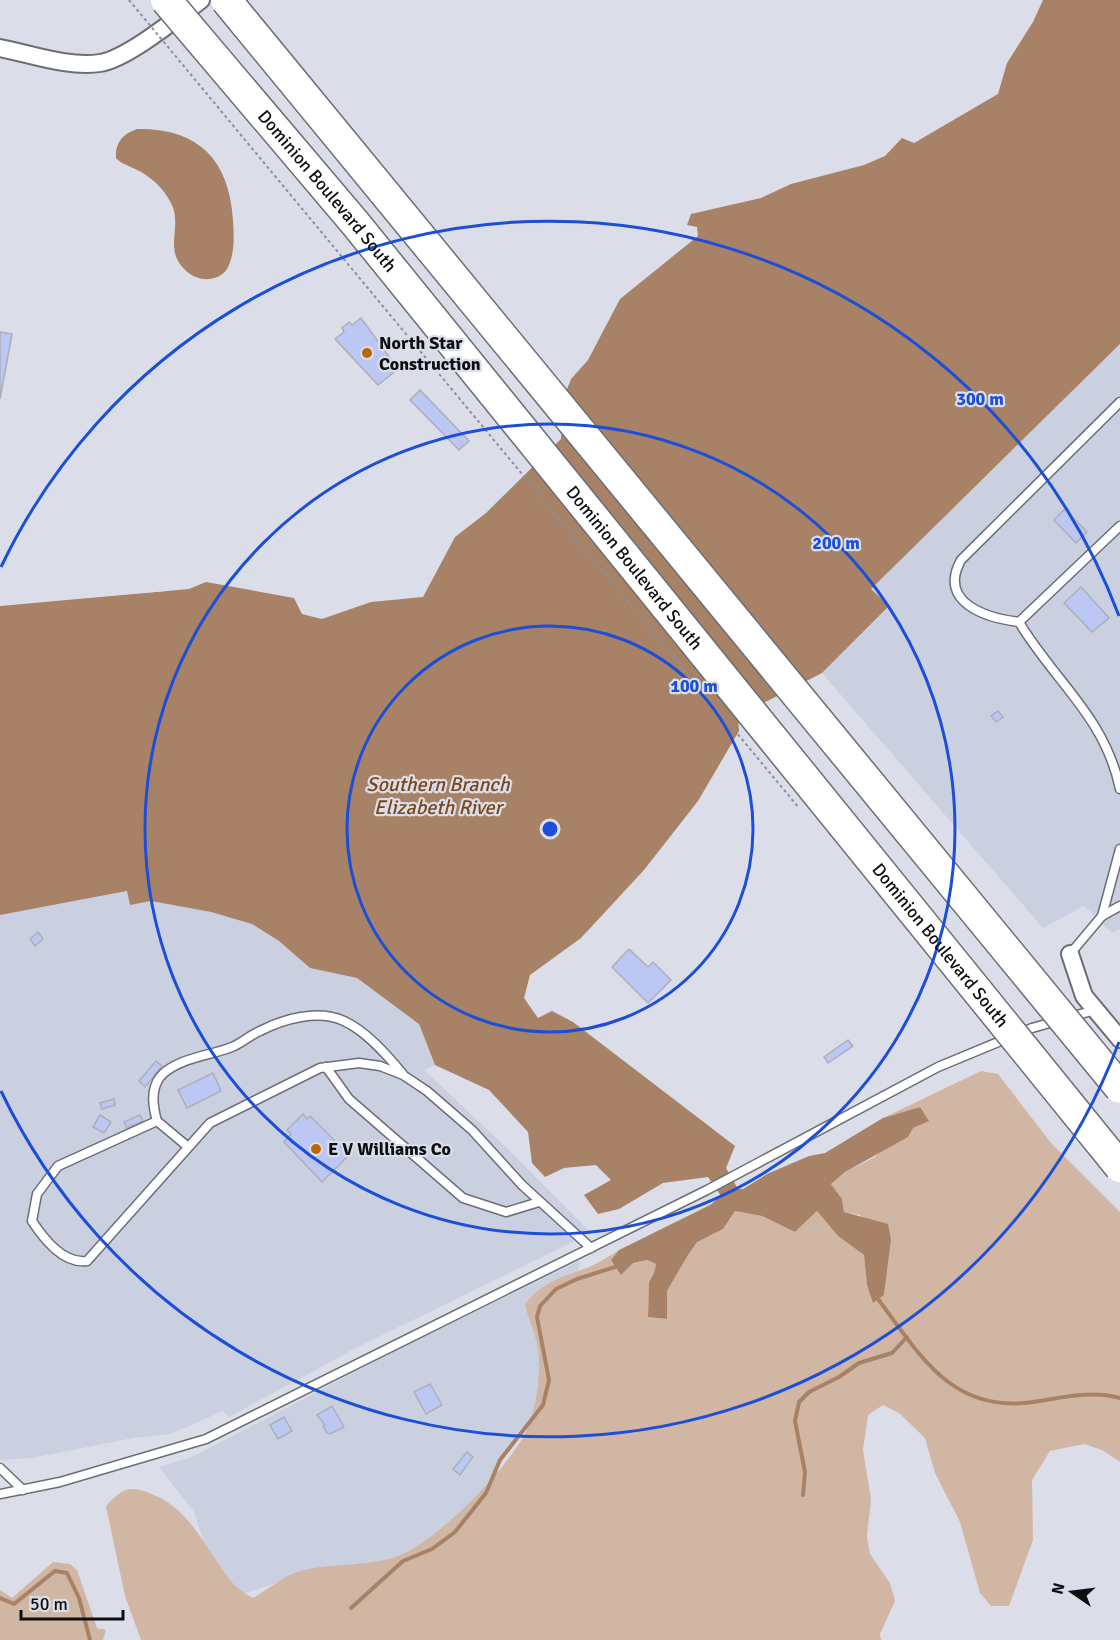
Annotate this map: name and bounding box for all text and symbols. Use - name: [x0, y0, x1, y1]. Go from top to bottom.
- street label: Dominion Boulevard South: [253, 105, 401, 277]
- place label: North Star Construction: [379, 332, 481, 375]
- marker: North Star Construction: [360, 346, 374, 360]
- text: 300 m: [956, 388, 1004, 410]
- street label: Dominion Boulevard South: [561, 481, 707, 654]
- text: 200 m: [812, 532, 860, 554]
- text: 100 m: [670, 675, 718, 697]
- water label: Southern Branch Elizabeth River: [366, 772, 511, 820]
- centre of rings: [540, 819, 560, 839]
- street label: Dominion Boulevard South: [867, 859, 1013, 1032]
- place label: E V Williams Co: [328, 1138, 451, 1160]
- marker: E V Williams Co: [309, 1142, 323, 1156]
- north arrow: [1042, 1562, 1102, 1622]
- text: N: [1047, 1581, 1069, 1596]
- scale bar: [21, 1583, 123, 1621]
- text: 50 m: [30, 1593, 68, 1615]

